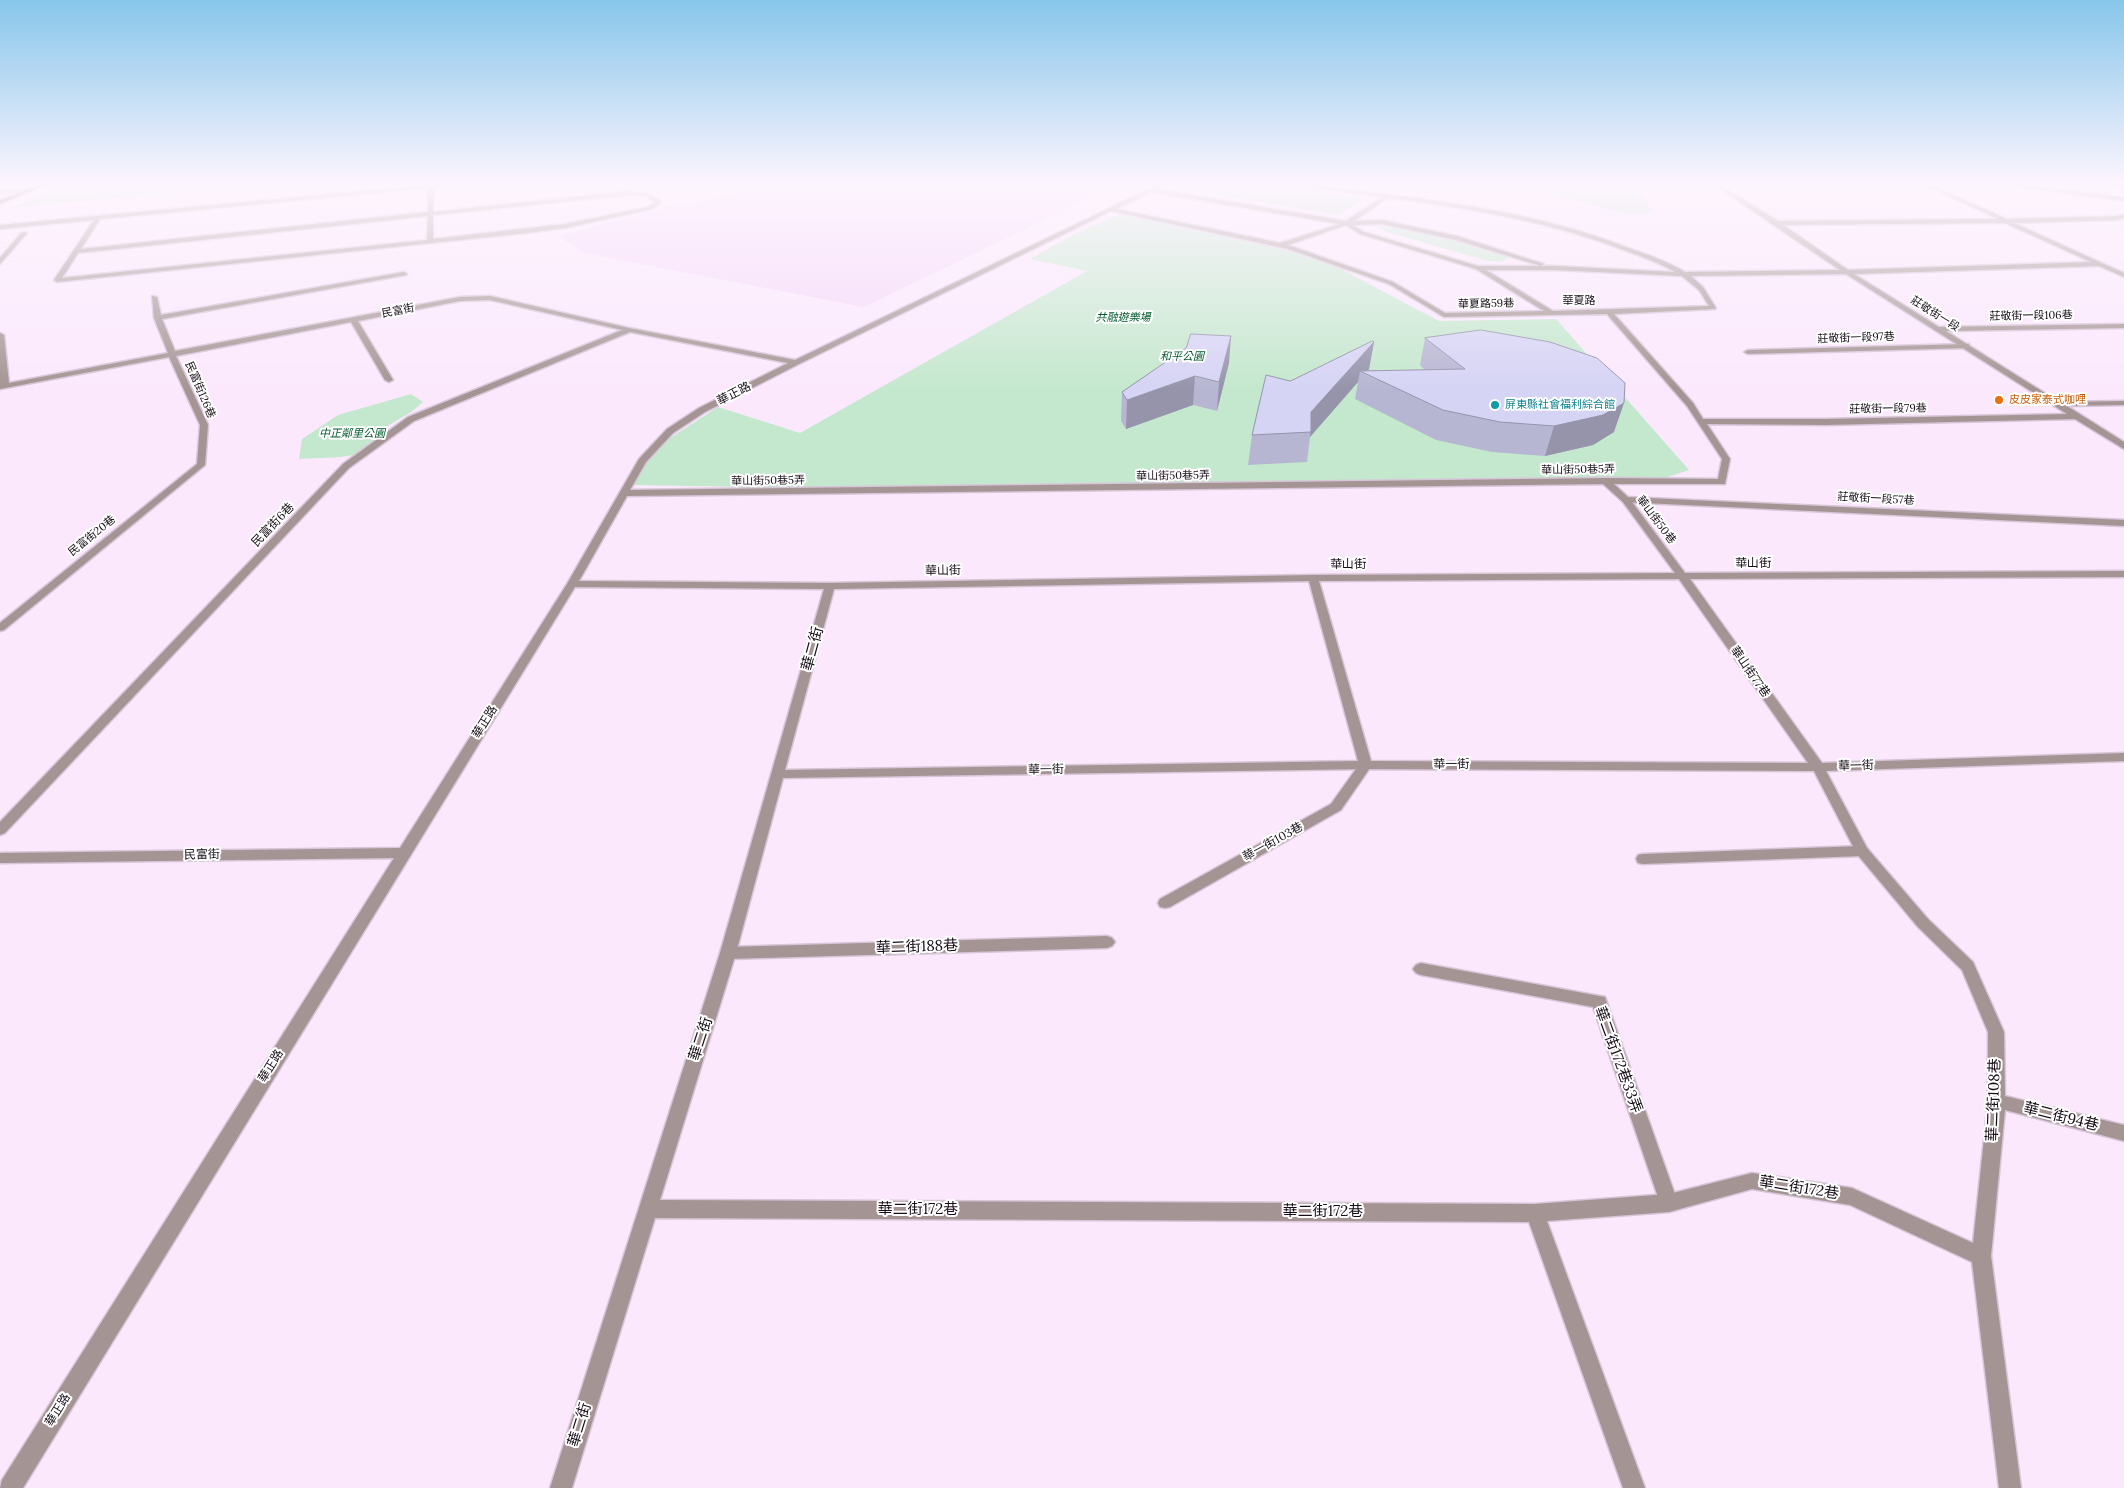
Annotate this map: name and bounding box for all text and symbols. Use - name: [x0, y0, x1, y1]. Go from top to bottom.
- street label: 華夏路: [1563, 294, 1595, 308]
- street label: 莊敬街一段: [1908, 294, 1962, 334]
- street label: 華夏路59巷: [1458, 297, 1514, 311]
- street label: 民富街: [381, 301, 415, 321]
- street label: 莊敬街一段106巷: [1989, 309, 2073, 323]
- park label: 共融遊樂場: [1096, 311, 1150, 325]
- street label: 莊敬街一段97巷: [1817, 330, 1895, 346]
- park label: 和平公園: [1160, 350, 1204, 364]
- street label: 民富街126巷: [182, 360, 218, 420]
- street label: 華正路: [715, 379, 753, 409]
- place label: 皮皮家泰式咖哩: [2009, 393, 2086, 407]
- marker: 皮皮家泰式咖哩: [1993, 394, 2005, 406]
- place label: 屏東縣社會福利綜合館: [1505, 398, 1615, 412]
- marker: 屏東縣社會福利綜合館: [1489, 399, 1501, 411]
- street label: 莊敬街一段79巷: [1849, 402, 1927, 416]
- park label: 中正鄰里公園: [319, 427, 385, 441]
- street label: 華山街50巷5弄: [1541, 463, 1615, 477]
- street label: 華山街50巷5弄: [1136, 469, 1210, 483]
- street label: 華山街50巷5弄: [731, 474, 805, 488]
- street label: 莊敬街一段57巷: [1837, 490, 1915, 508]
- street label: 華山街50巷: [1634, 493, 1678, 547]
- street label: 民富街6巷: [249, 500, 297, 550]
- street label: 民富街20巷: [66, 513, 118, 559]
- street label: 華山街: [1735, 557, 1771, 571]
- street label: 華山街: [1330, 558, 1366, 572]
- street label: 華山街: [925, 563, 961, 579]
- street label: 華二街: [798, 625, 828, 673]
- street label: 華山街77巷: [1727, 644, 1773, 700]
- street label: 華正路: [469, 703, 501, 741]
- street label: 華一街: [1433, 758, 1469, 772]
- street label: 華一街: [1838, 758, 1874, 774]
- street label: 華一街: [1028, 762, 1064, 778]
- street label: 華一街103巷: [1240, 820, 1306, 864]
- street label: 民富街: [184, 847, 220, 863]
- street label: 華二街188巷: [876, 937, 958, 957]
- street label: 華二街172巷33弄: [1590, 1004, 1646, 1116]
- street label: 華二街: [685, 1015, 717, 1063]
- street label: 華正路: [255, 1047, 287, 1085]
- street label: 華二街108巷: [1984, 1058, 2004, 1142]
- street label: 華二街94巷: [2022, 1099, 2100, 1135]
- street label: 華二街172巷: [1758, 1173, 1840, 1203]
- street label: 華二街172巷: [878, 1201, 958, 1219]
- street label: 華二街172巷: [1283, 1203, 1363, 1221]
- street label: 華正路: [42, 1391, 74, 1429]
- street label: 華二街: [565, 1401, 595, 1449]

